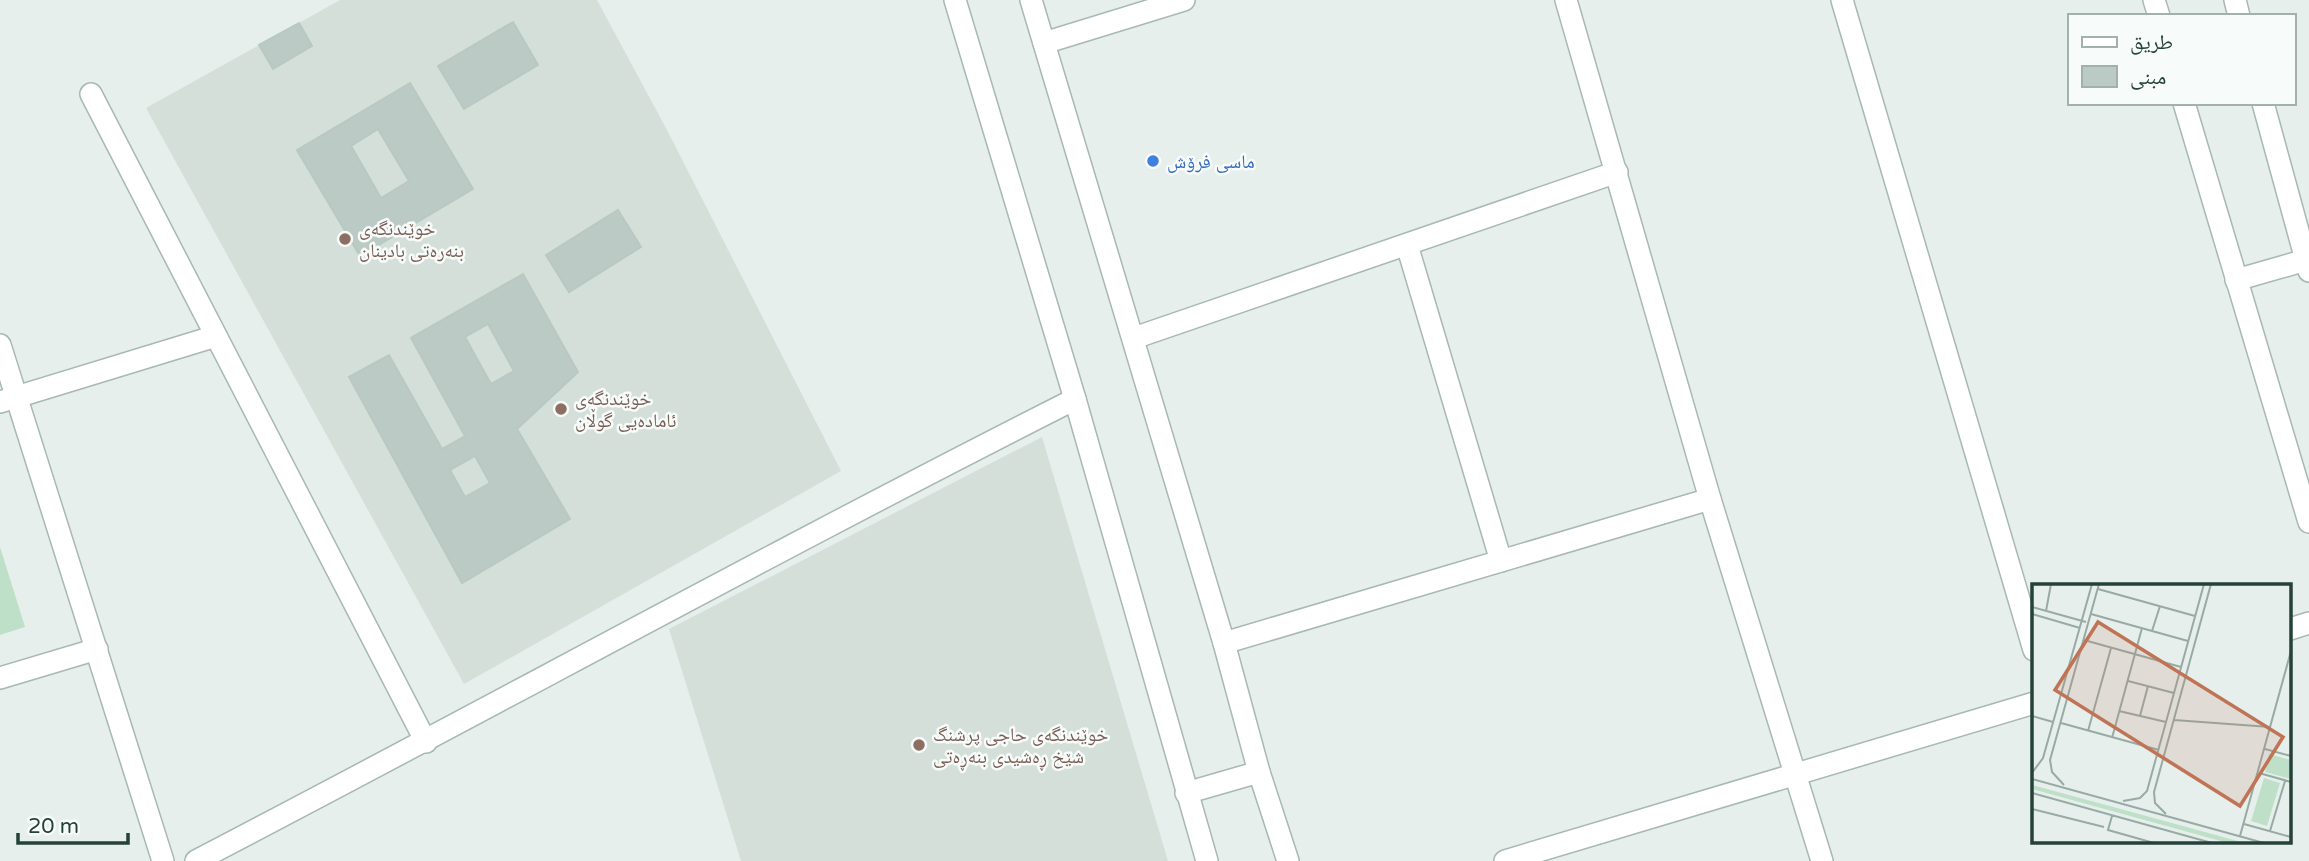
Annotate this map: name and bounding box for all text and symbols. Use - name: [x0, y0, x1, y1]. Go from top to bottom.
- legend: [2068, 14, 2295, 105]
- text: طريق: [2130, 30, 2173, 55]
- text: مبنى: [2130, 65, 2166, 90]
- place label: ماسی فرۆش: [1167, 151, 1255, 173]
- marker: ماسی فرۆش: [1145, 153, 1161, 169]
- place label: خوێندنگەی بنەرەتی بادینان: [359, 218, 464, 262]
- marker: خوێندنگەی بنەرەتی بادینان: [337, 231, 353, 247]
- place label: خوێندنگەی ئامادەیی گوڵان: [575, 388, 676, 432]
- marker: خوێندنگەی ئامادەیی گوڵان: [553, 401, 569, 417]
- inset map: [2032, 584, 2292, 844]
- place label: خوێندنگەی حاجی پرشنگ شێخ ڕەشیدی بنەڕەتی: [933, 724, 1108, 771]
- marker: خوێندنگەی حاجی پرشنگ شێخ ڕەشیدی بنەڕەتی: [911, 737, 927, 753]
- scale bar: [18, 802, 128, 846]
- text: 20 m: [28, 814, 79, 839]

